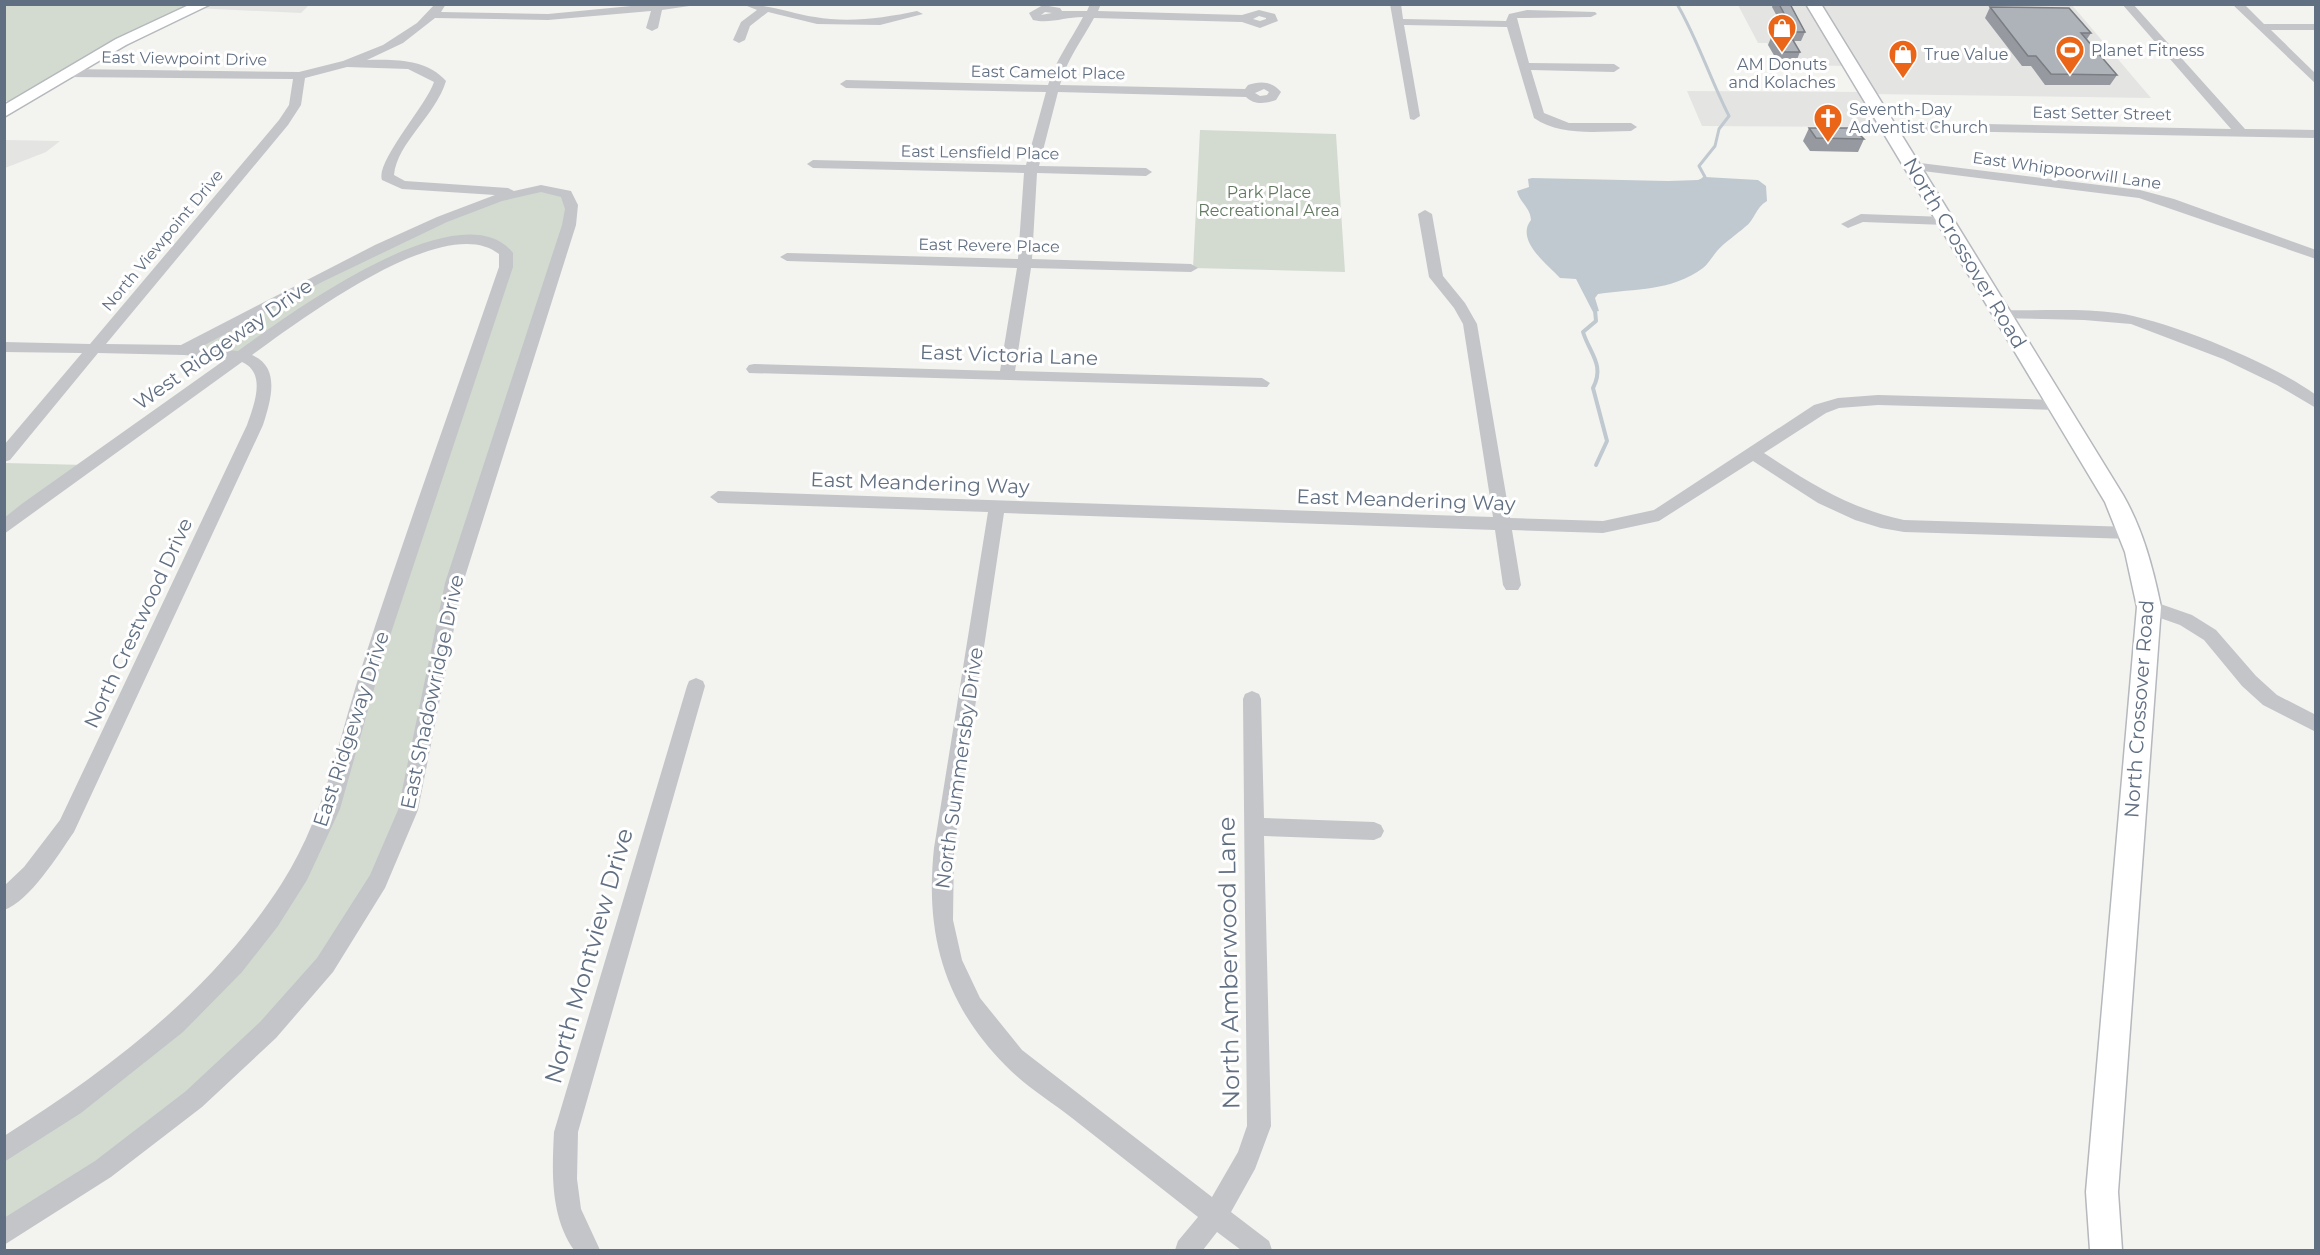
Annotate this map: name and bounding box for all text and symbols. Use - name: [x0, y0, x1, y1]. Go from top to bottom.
- shop icon: AM Donuts and Kolaches: [1766, 12, 1798, 54]
- sports icon: Planet Fitness: [2054, 34, 2086, 76]
- shop icon: True Value: [1887, 38, 1919, 80]
- place label: Planet Fitness: [2091, 41, 2204, 60]
- place label: True Value: [1924, 45, 2008, 64]
- street label: East Viewpoint Drive: [101, 48, 267, 69]
- place label: AM Donuts and Kolaches: [1728, 55, 1836, 92]
- street label: East Camelot Place: [971, 62, 1125, 83]
- place label: Seventh-Day Adventist Church: [1849, 100, 1988, 137]
- church icon: Seventh-Day Adventist Church: [1812, 102, 1844, 144]
- street label: East Setter Street: [2032, 103, 2172, 124]
- street label: East Lensfield Place: [901, 142, 1059, 163]
- street label: East Whippoorwill Lane: [1972, 148, 2162, 193]
- street label: North Crossover Road: [1898, 153, 2032, 353]
- street label: North Viewpoint Drive: [98, 166, 227, 315]
- park label: Park Place Recreational Area: [1198, 183, 1340, 220]
- street label: East Revere Place: [918, 235, 1060, 256]
- street label: West Ridgeway Drive: [129, 273, 317, 415]
- street label: East Victoria Lane: [920, 340, 1098, 370]
- street label: East Meandering Way: [810, 467, 1030, 499]
- street label: East Meandering Way: [1296, 484, 1516, 516]
- street label: North Crestwood Drive: [79, 514, 197, 732]
- street label: East Shadowridge Drive: [395, 572, 469, 812]
- street label: North Crossover Road: [2119, 599, 2159, 819]
- street label: East Ridgeway Drive: [308, 628, 394, 830]
- street label: North Summersby Drive: [930, 646, 988, 890]
- street label: North Amberwood Lane: [1211, 816, 1246, 1110]
- street label: North Montview Drive: [538, 825, 639, 1087]

